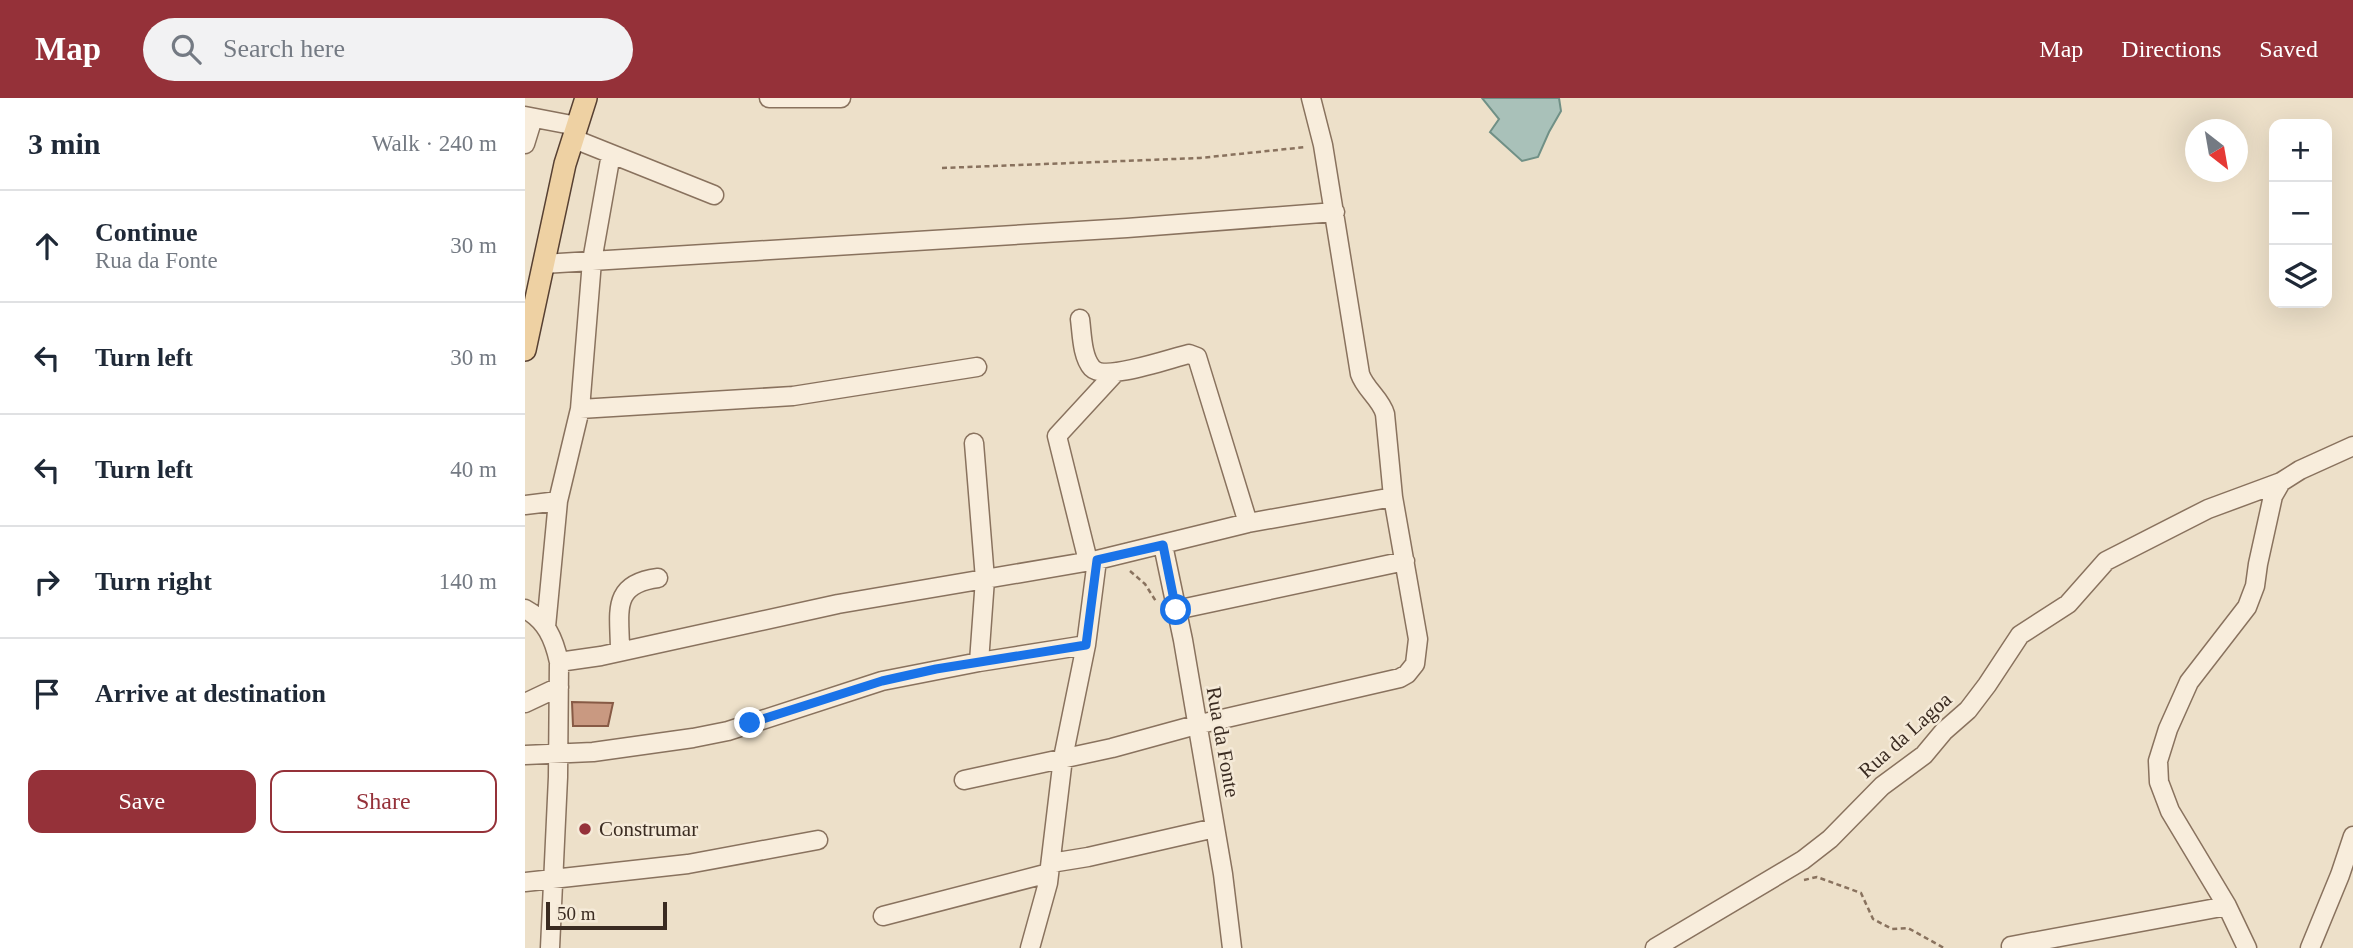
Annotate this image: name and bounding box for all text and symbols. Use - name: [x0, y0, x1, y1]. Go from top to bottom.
- search box: [143, 18, 633, 81]
- icon: search: [167, 30, 205, 68]
- text: Map: [35, 31, 101, 67]
- text: Search here: [223, 34, 345, 63]
- text: Map: [2039, 36, 2083, 62]
- text: Directions: [2121, 36, 2221, 62]
- text: Saved: [2259, 36, 2318, 62]
- north arrow: [2185, 119, 2248, 182]
- map controls: [2269, 119, 2332, 308]
- button: +: [2269, 119, 2332, 182]
- text: 3 min: [28, 127, 101, 160]
- text: Walk · 240 m: [372, 131, 497, 156]
- button: −: [2269, 182, 2332, 245]
- text: Continue: [95, 218, 198, 247]
- icon: ahead: [28, 227, 66, 265]
- text: 30 m: [450, 233, 497, 258]
- button: layers: [2269, 245, 2332, 308]
- text: Rua da Fonte: [95, 248, 218, 273]
- icon: left: [28, 339, 66, 377]
- text: Turn left: [95, 343, 193, 372]
- text: 30 m: [450, 345, 497, 370]
- icon: left: [28, 451, 66, 489]
- text: Turn left: [95, 455, 193, 484]
- text: 40 m: [450, 457, 497, 482]
- icon: right: [28, 563, 66, 601]
- text: Turn right: [95, 567, 212, 596]
- text: 140 m: [439, 569, 497, 594]
- route start: [1160, 594, 1191, 625]
- icon: arrive: [28, 675, 66, 713]
- text: Arrive at destination: [95, 679, 326, 708]
- street label: Rua da Fonte: [1201, 685, 1245, 799]
- street label: Rua da Lagoa: [1854, 687, 1957, 783]
- route end: [734, 707, 765, 738]
- button: Save: [28, 770, 256, 833]
- button: Share: [270, 770, 497, 833]
- place label: Construmar: [599, 817, 698, 841]
- marker: Construmar: [577, 821, 593, 837]
- scale bar: [546, 899, 667, 931]
- text: 50 m: [557, 903, 596, 924]

